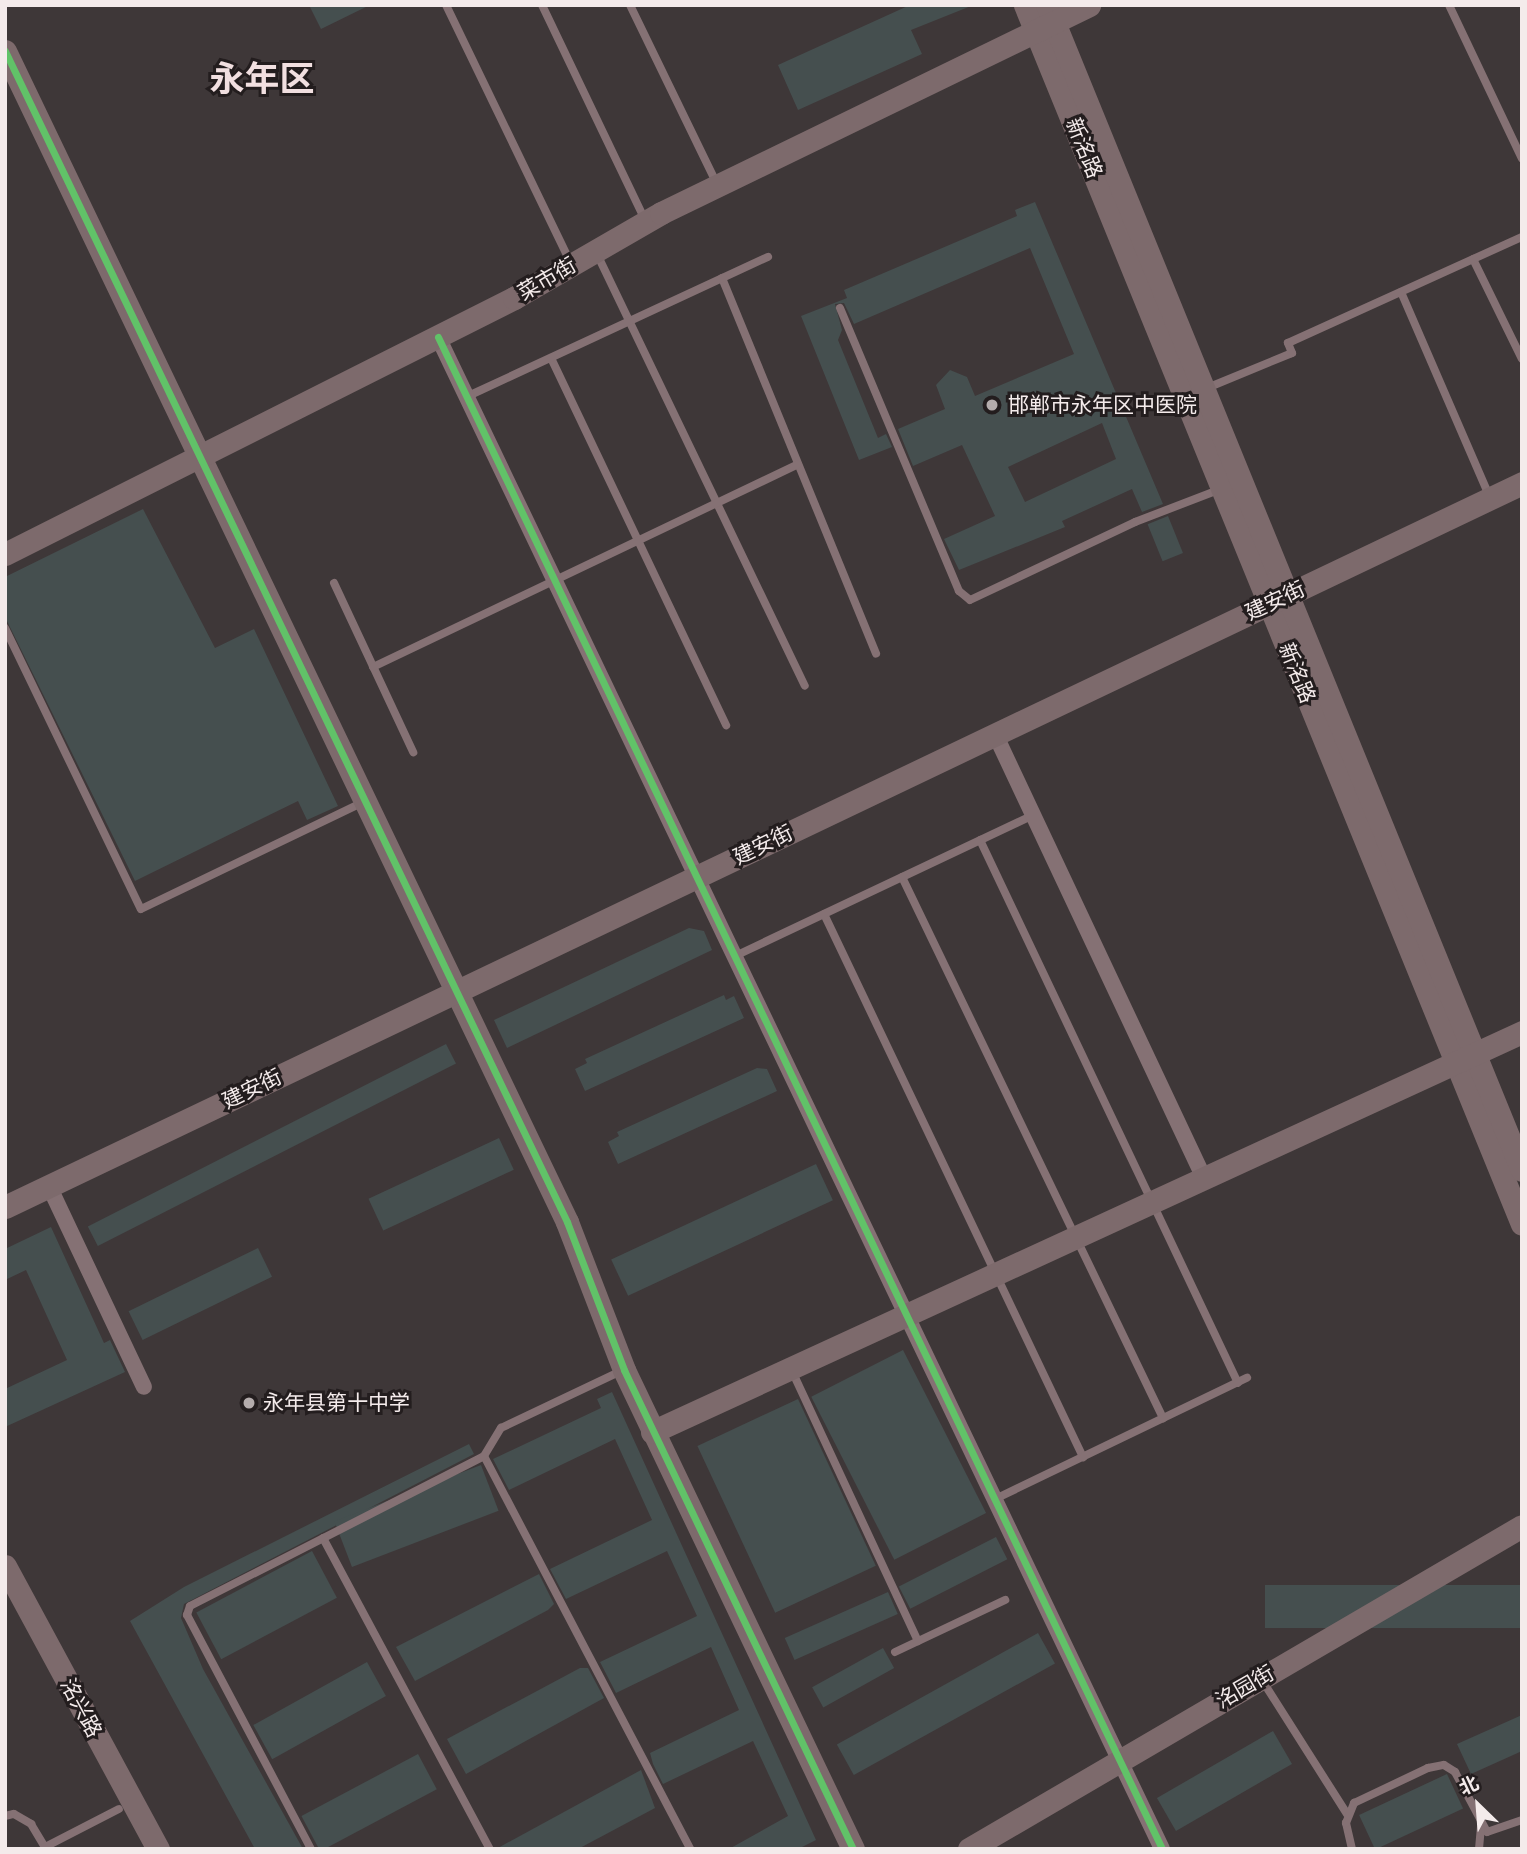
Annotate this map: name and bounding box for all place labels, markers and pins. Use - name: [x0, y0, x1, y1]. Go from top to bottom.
- place label: 邯郸市永年区中医院: [1008, 392, 1197, 418]
- marker: 邯郸市永年区中医院: [982, 395, 1002, 415]
- place label: 永年县第十中学: [263, 1390, 410, 1416]
- marker: 永年县第十中学: [241, 1395, 257, 1411]

